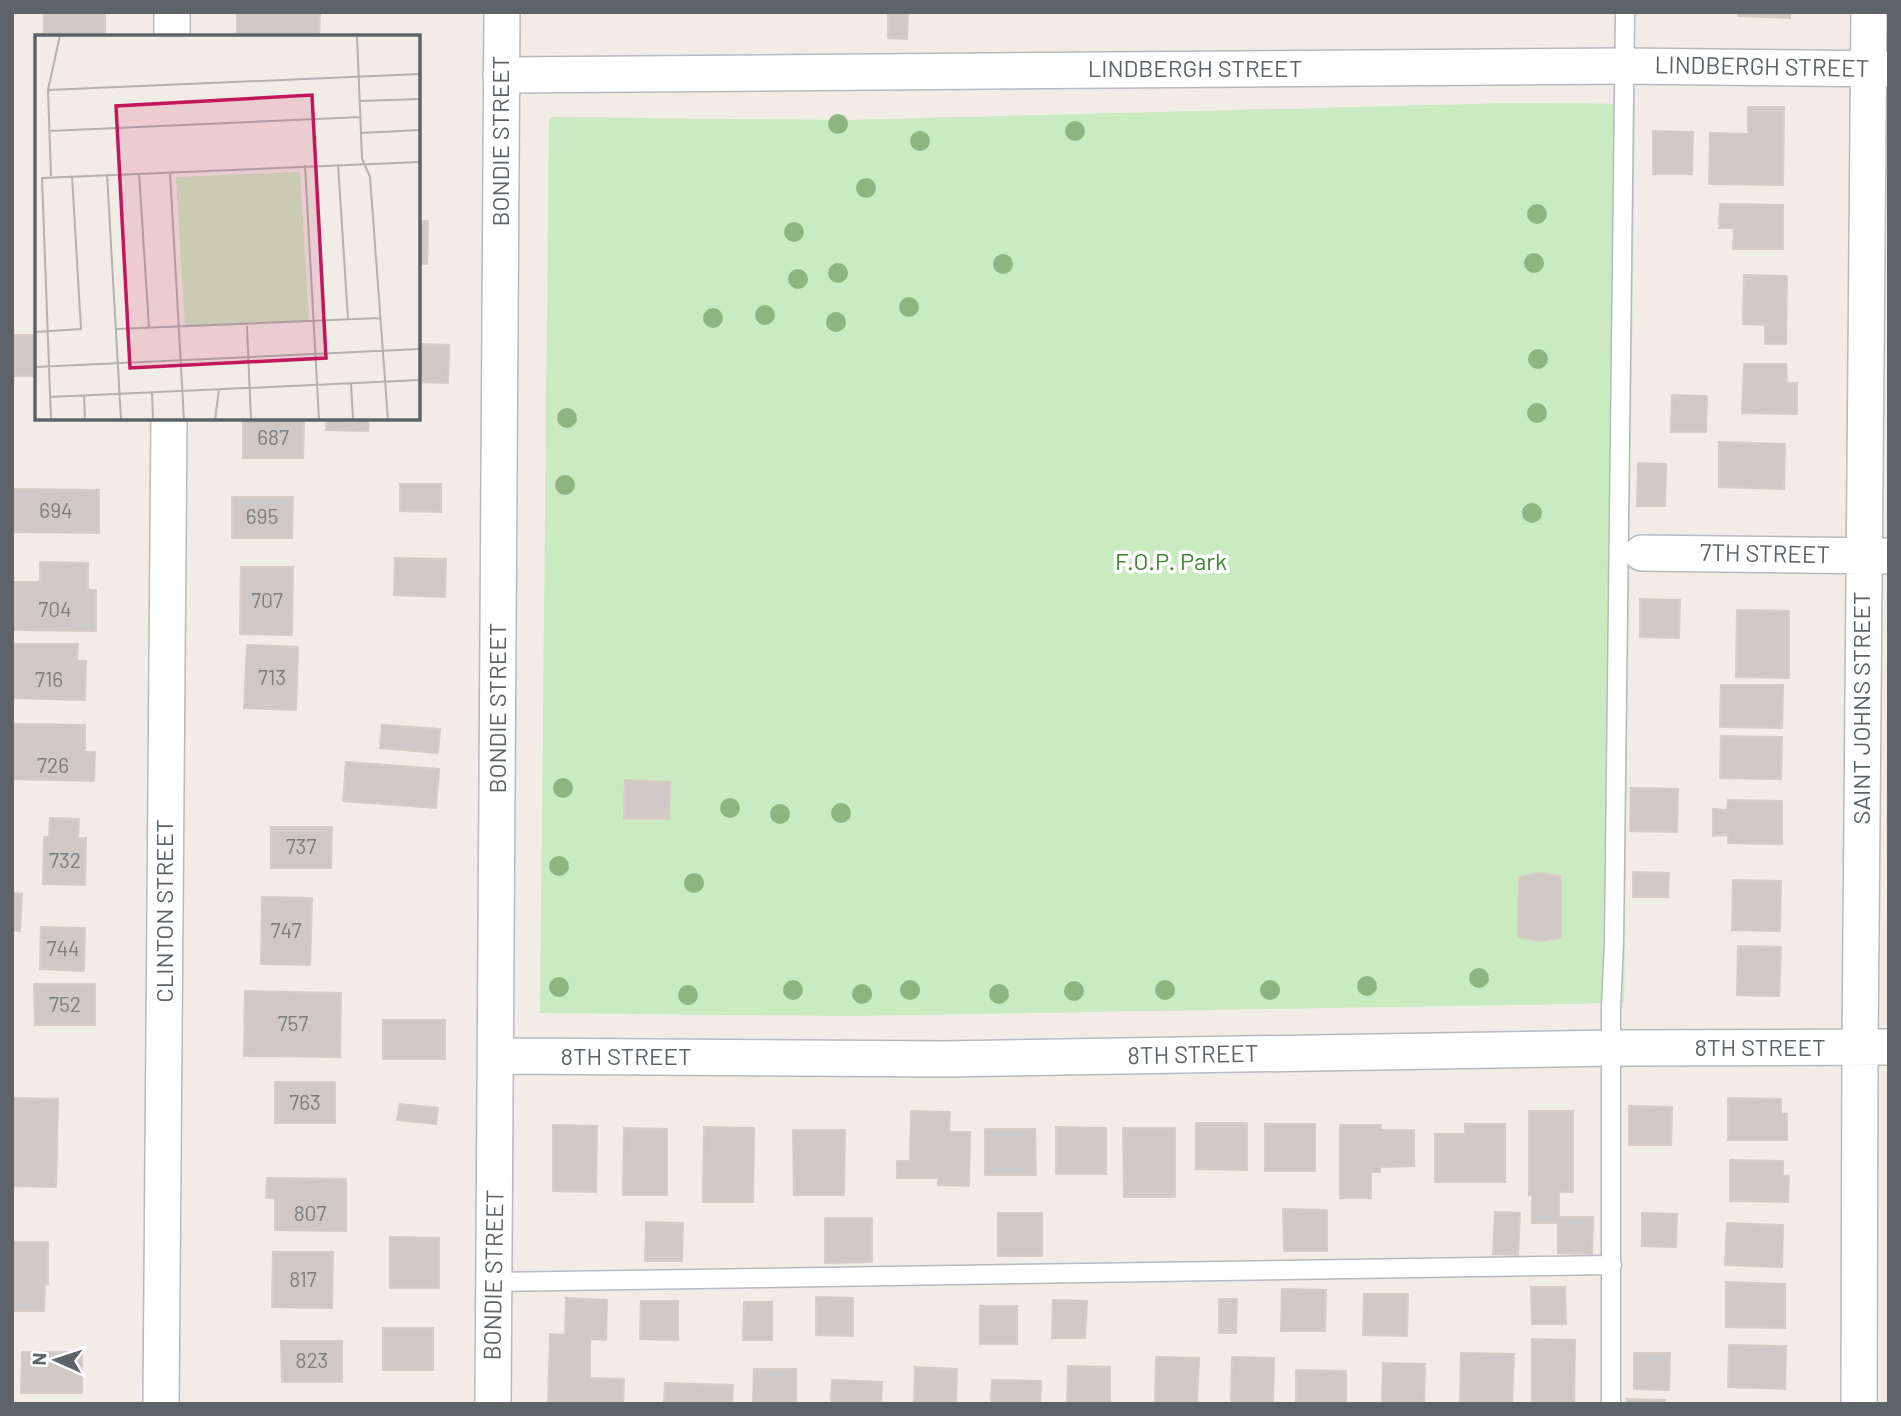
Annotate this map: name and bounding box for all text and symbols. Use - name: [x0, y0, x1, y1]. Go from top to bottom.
- inset map: [35, 35, 420, 420]
- street label: LINDBERGH STREET: [1654, 49, 1870, 82]
- street label: LINDBERGH STREET: [1088, 53, 1302, 82]
- street label: BONDIE STREET: [485, 56, 514, 226]
- house number: 687: [257, 424, 289, 449]
- house number: 694: [39, 497, 73, 522]
- house number: 695: [246, 503, 278, 528]
- street label: 7TH STREET: [1700, 537, 1830, 568]
- park label: F.O.P. Park: [1115, 546, 1227, 575]
- house number: 707: [251, 587, 283, 612]
- street label: SAINT JOHNS STREET: [1846, 591, 1875, 825]
- house number: 704: [38, 596, 72, 621]
- street label: BONDIE STREET: [482, 623, 511, 793]
- house number: 713: [258, 664, 286, 689]
- house number: 716: [35, 666, 63, 691]
- house number: 726: [37, 752, 69, 777]
- street label: CLINTON STREET: [149, 819, 178, 1003]
- house number: 737: [286, 833, 316, 858]
- house number: 732: [49, 847, 81, 872]
- house number: 747: [271, 917, 301, 942]
- house number: 744: [46, 935, 80, 960]
- house number: 752: [49, 991, 81, 1016]
- house number: 757: [278, 1010, 308, 1035]
- street label: 8TH STREET: [1694, 1032, 1826, 1061]
- street label: 8TH STREET: [1127, 1038, 1259, 1069]
- street label: 8TH STREET: [560, 1041, 692, 1070]
- house number: 763: [289, 1089, 321, 1114]
- street label: BONDIE STREET: [477, 1189, 508, 1361]
- house number: 807: [294, 1200, 326, 1225]
- house number: 817: [289, 1266, 317, 1291]
- north arrow: [21, 1325, 91, 1395]
- house number: 823: [296, 1347, 328, 1372]
- text: N: [27, 1352, 50, 1366]

